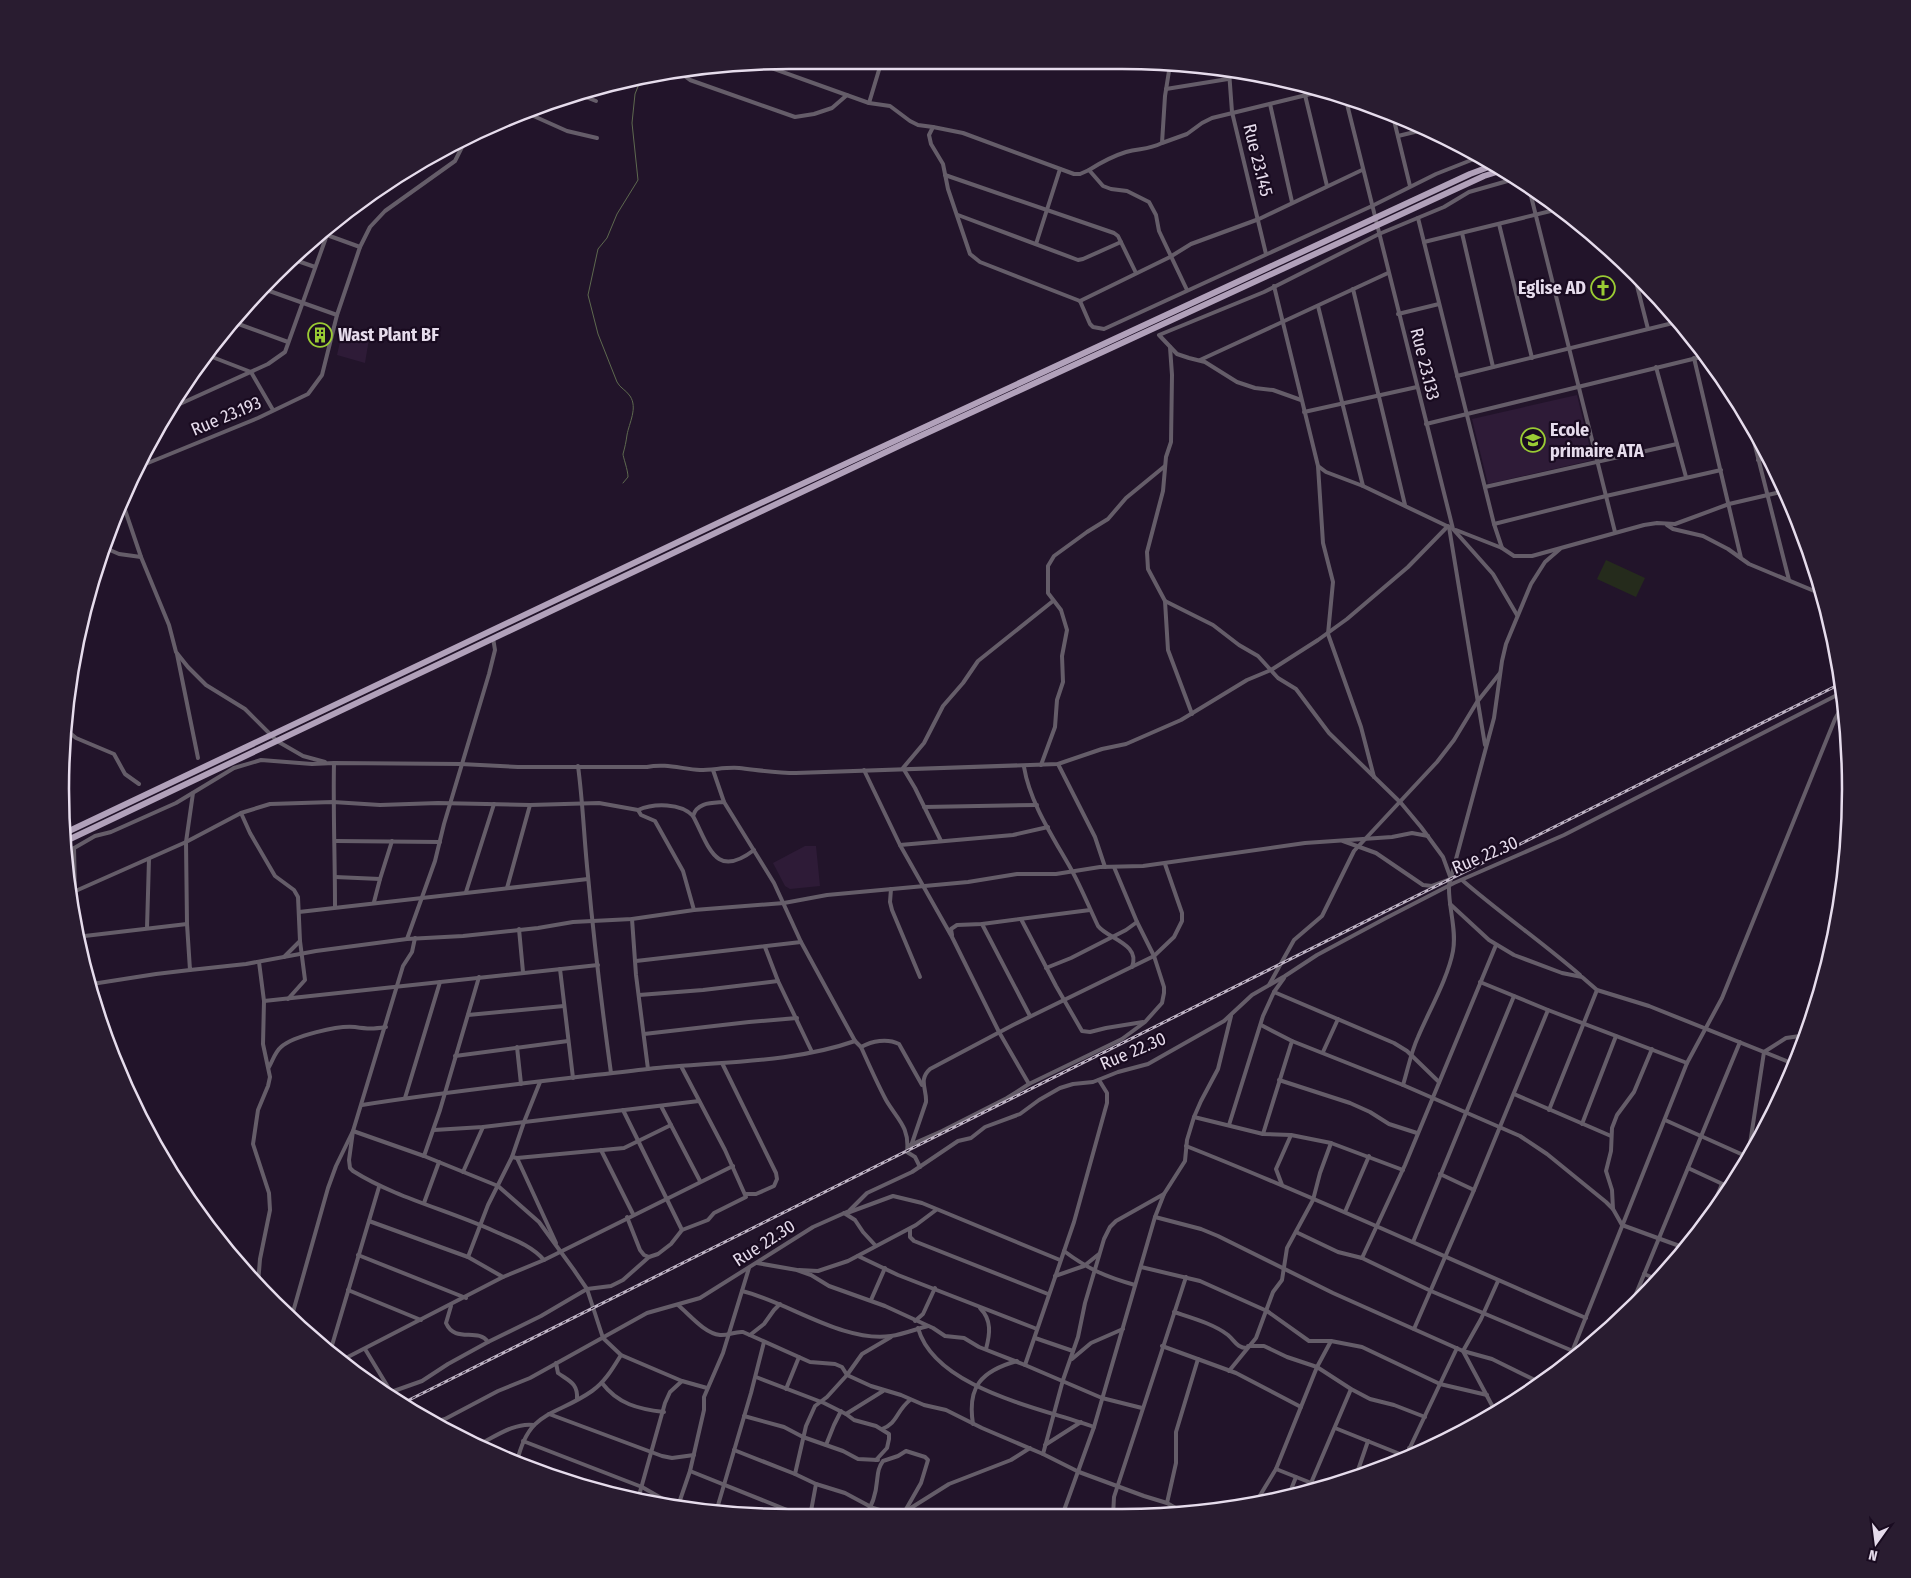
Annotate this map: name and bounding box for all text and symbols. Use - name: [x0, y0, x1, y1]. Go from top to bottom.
- street label: Rue 23.145: [1238, 121, 1278, 199]
- church icon: Eglise AD: [1590, 275, 1616, 301]
- place label: Eglise AD: [1518, 277, 1586, 299]
- building icon: Wast Plant BF: [307, 322, 333, 348]
- place label: Wast Plant BF: [338, 324, 439, 346]
- street label: Rue 23.133: [1405, 326, 1445, 402]
- street label: Rue 23.193: [188, 391, 264, 441]
- place label: Ecole primaire ATA: [1550, 419, 1644, 462]
- school or university icon: Ecole primaire ATA: [1520, 427, 1546, 453]
- street label: Rue 22.30: [1449, 831, 1521, 879]
- street label: Rue 22.30: [1097, 1027, 1169, 1075]
- street label: Rue 22.30: [729, 1215, 799, 1271]
- north arrow: [1851, 1518, 1901, 1568]
- text: N: [1867, 1546, 1879, 1564]

